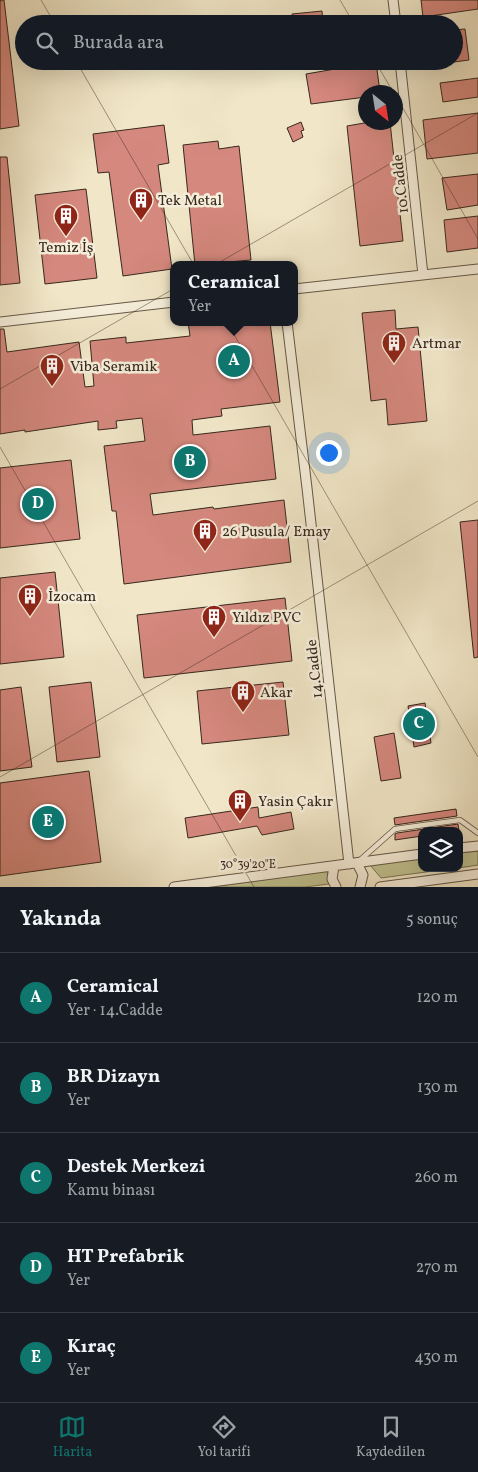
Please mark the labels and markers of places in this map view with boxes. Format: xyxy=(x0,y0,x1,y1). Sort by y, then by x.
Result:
building icon: Tek Metal xyxy=(128,187,154,221)
place label: Tek Metal xyxy=(158,191,222,212)
building icon: Temiz İş xyxy=(53,203,79,237)
place label: Temiz İş xyxy=(39,238,93,259)
building icon: Artmar xyxy=(381,330,407,364)
place label: Artmar xyxy=(412,334,461,355)
pin: A xyxy=(218,342,250,380)
building icon: Viba Seramik xyxy=(39,353,65,387)
place label: Viba Seramik xyxy=(70,357,158,378)
pin: B xyxy=(174,443,206,481)
pin: D xyxy=(22,485,54,523)
building icon: 26 Pusula/ Emay xyxy=(192,518,218,552)
place label: 26 Pusula/ Emay xyxy=(222,522,331,543)
building icon: İzocam xyxy=(17,583,43,617)
place label: İzocam xyxy=(48,587,96,608)
building icon: Yıldız PVC xyxy=(201,604,227,638)
place label: Yıldız PVC xyxy=(232,608,301,629)
building icon: Akar xyxy=(230,679,256,713)
place label: Akar xyxy=(260,683,293,704)
pin: C xyxy=(403,705,435,743)
building icon: Yasin Çakır xyxy=(227,788,253,822)
place label: Yasin Çakır xyxy=(258,792,333,813)
pin: E xyxy=(32,803,64,841)

